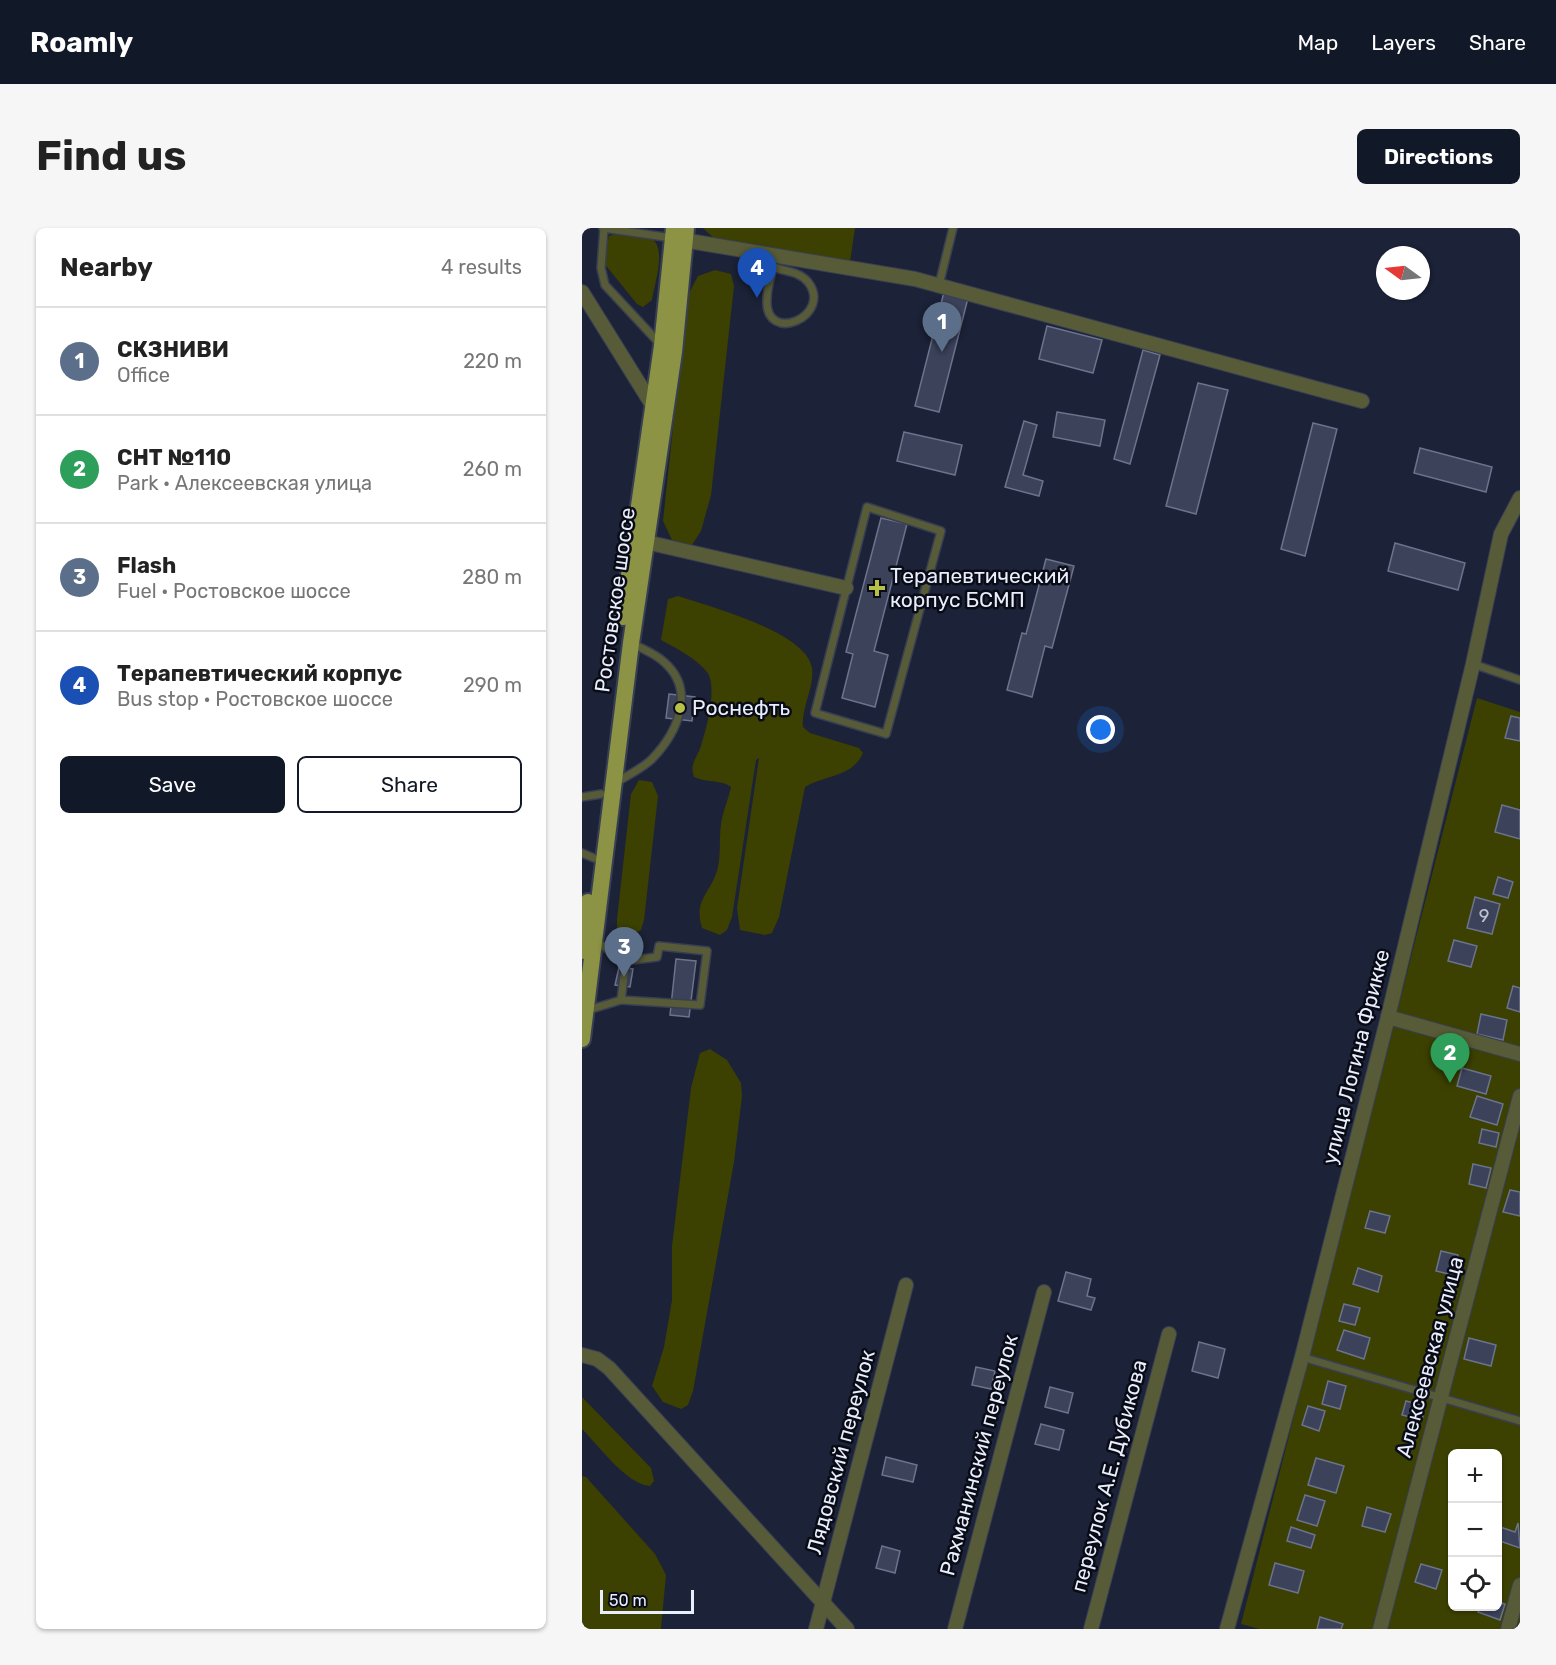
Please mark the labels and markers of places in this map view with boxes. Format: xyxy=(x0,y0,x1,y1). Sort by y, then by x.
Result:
pin: 4 xyxy=(738,248,777,298)
pin: 1 xyxy=(922,302,962,352)
place label: Терапевтический корпус БСМП xyxy=(890,563,1069,612)
marker: Терапевтический корпус БСМП xyxy=(868,579,886,597)
place label: Роснефть xyxy=(692,695,790,720)
marker: Роснефть xyxy=(673,701,687,715)
pin: 3 xyxy=(604,928,644,977)
pin: 2 xyxy=(1430,1034,1470,1083)

